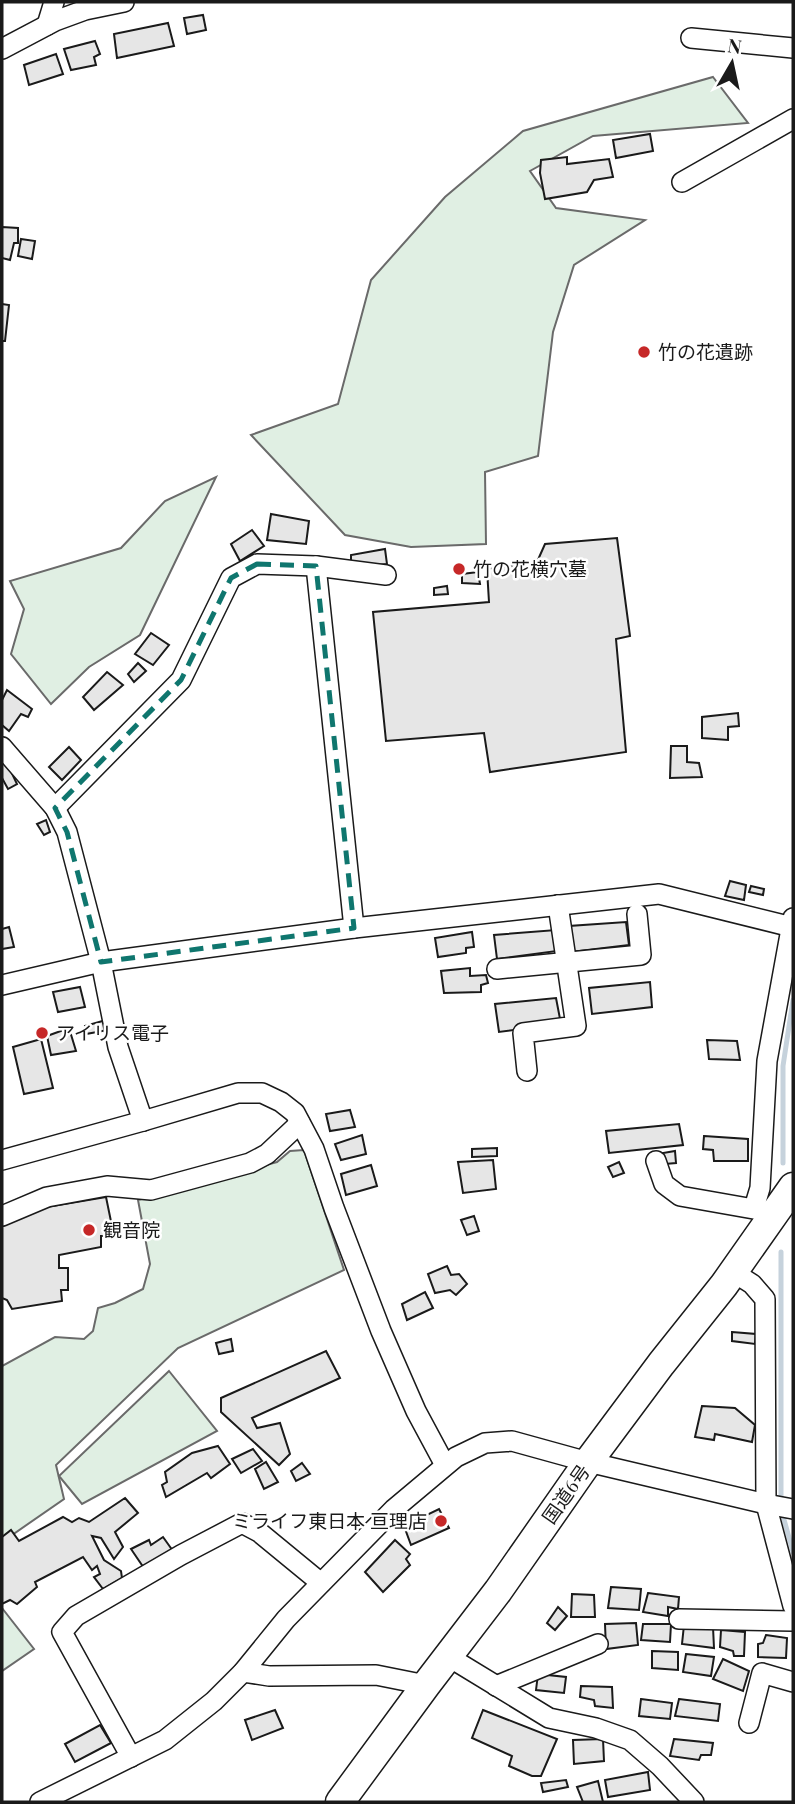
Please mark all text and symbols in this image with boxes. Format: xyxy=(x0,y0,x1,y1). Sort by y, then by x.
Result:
north arrow xyxy=(697,28,767,98)
text: N xyxy=(726,31,744,59)
place label: 竹の花遺跡 xyxy=(658,338,753,364)
marker: 竹の花遺跡 xyxy=(636,344,652,360)
place label: 竹の花横穴墓 xyxy=(473,555,587,581)
marker: 竹の花横穴墓 xyxy=(451,561,467,577)
place label: アイリス電子 xyxy=(56,1019,169,1045)
marker: アイリス電子 xyxy=(34,1025,50,1041)
place label: 観音院 xyxy=(103,1216,160,1242)
marker: 観音院 xyxy=(81,1222,97,1238)
street label: 国道6号 xyxy=(535,1459,595,1528)
place label: ミライフ東日本 亘理店 xyxy=(232,1507,427,1533)
marker: ミライフ東日本 亘理店 xyxy=(433,1513,449,1529)

